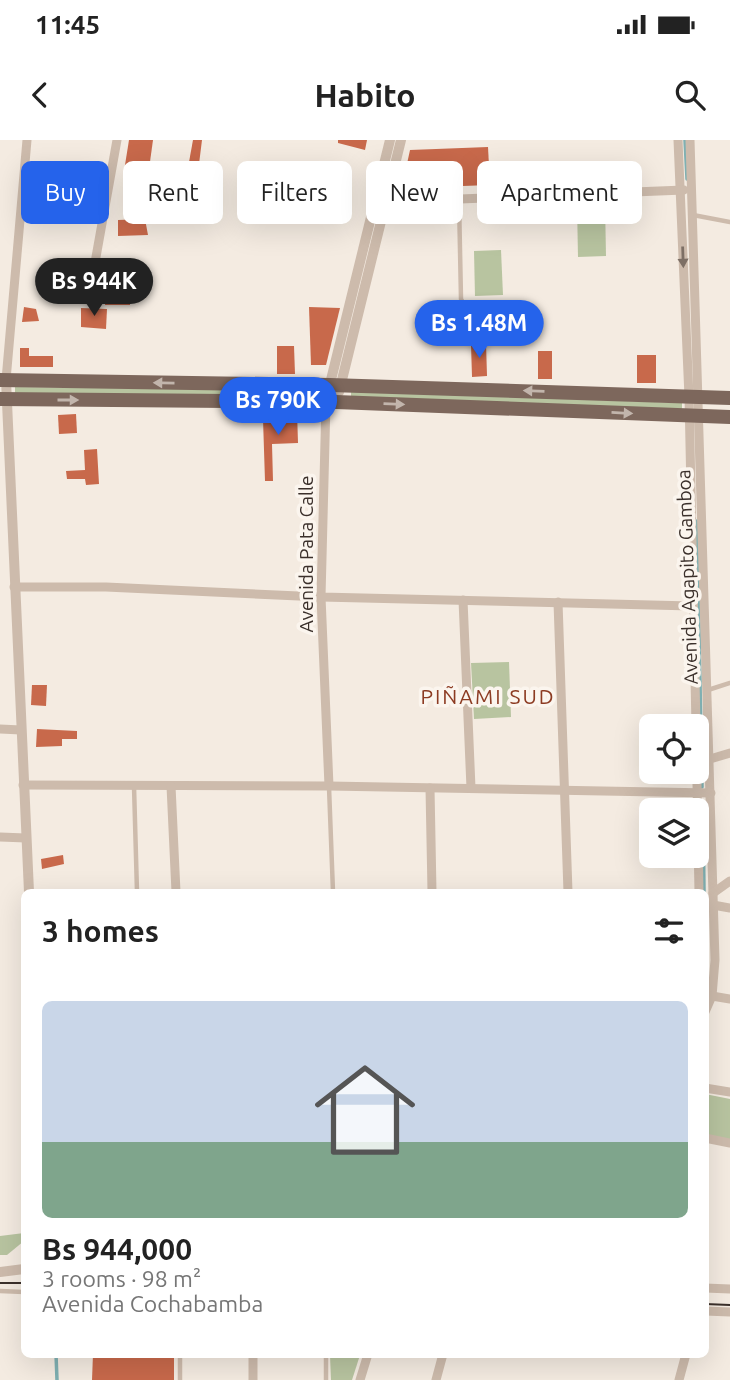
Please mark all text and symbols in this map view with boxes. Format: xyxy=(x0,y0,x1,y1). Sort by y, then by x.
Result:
text: 11:45 xyxy=(35,10,100,39)
icon: back xyxy=(21,76,59,114)
icon: search xyxy=(671,76,709,114)
text: Habito xyxy=(314,77,416,113)
chip: Buy xyxy=(21,161,109,224)
chip: Rent xyxy=(123,161,223,224)
chip: Filters xyxy=(237,161,352,224)
chip: New xyxy=(366,161,463,224)
chip: Apartment xyxy=(477,161,642,224)
one-way arrow xyxy=(678,246,689,268)
pin: Bs 944K xyxy=(29,258,159,318)
text: Bs 944K xyxy=(51,268,137,293)
pin: Bs 1.48M xyxy=(407,300,551,360)
text: Bs 1.48M xyxy=(431,310,527,335)
one-way arrow xyxy=(153,377,175,388)
pin: Bs 790K xyxy=(213,378,343,437)
one-way arrow xyxy=(523,385,545,396)
text: Bs 790K xyxy=(235,387,321,412)
one-way arrow xyxy=(57,394,79,406)
one-way arrow xyxy=(384,398,406,409)
one-way arrow xyxy=(611,408,633,419)
street label: Avenida Agapito Gamboa xyxy=(672,469,702,685)
street label: Avenida Pata Calle xyxy=(295,476,317,632)
district label: PIÑAMI SUD xyxy=(420,684,556,708)
map controls xyxy=(639,714,709,868)
button: locate xyxy=(639,714,709,784)
button: layers xyxy=(639,798,709,868)
icon: filters xyxy=(650,912,688,950)
text: 3 homes xyxy=(42,914,159,948)
icon: home xyxy=(302,1047,428,1173)
text: Bs 944,000 xyxy=(42,1232,192,1266)
text: 3 rooms · 98 m² xyxy=(42,1266,201,1291)
text: Avenida Cochabamba xyxy=(42,1291,263,1316)

